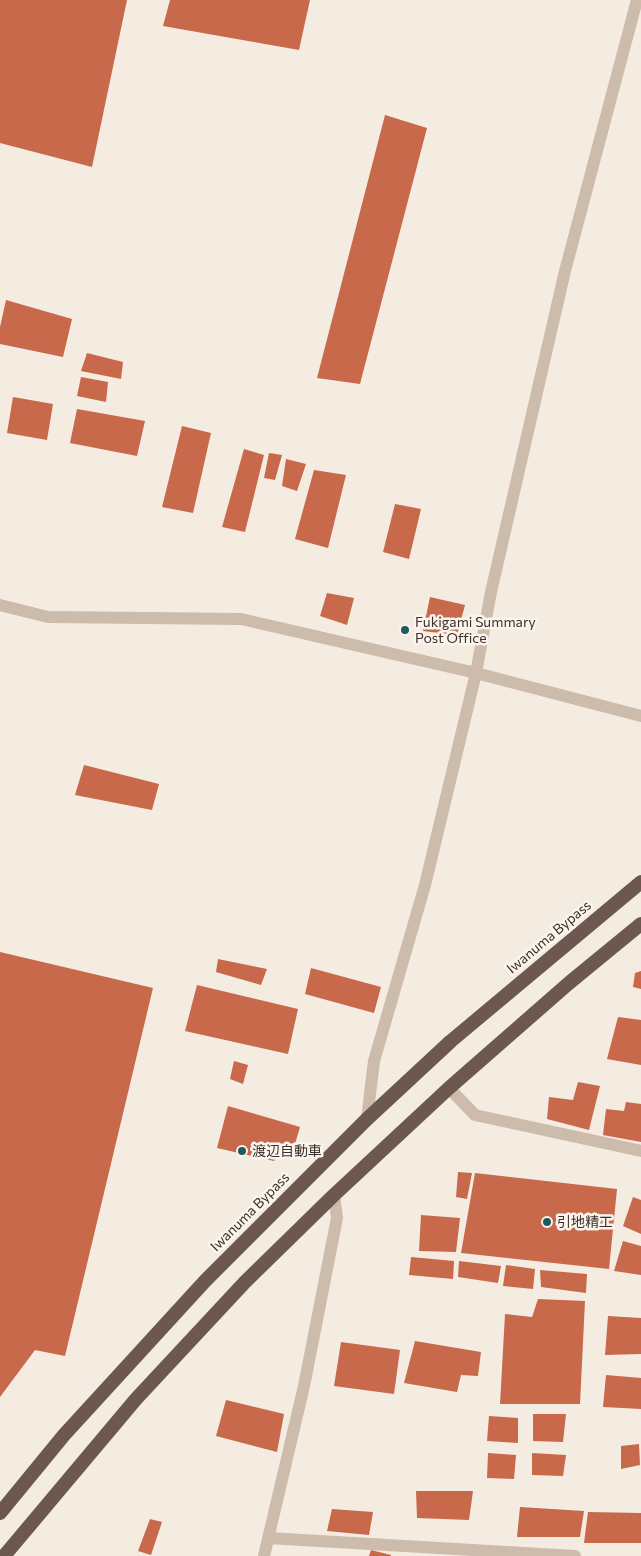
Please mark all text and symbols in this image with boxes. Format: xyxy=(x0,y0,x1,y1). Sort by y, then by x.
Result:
place label: Fukigami Summary Post Office xyxy=(415,614,536,646)
marker: Fukigami Summary Post Office xyxy=(399,624,411,636)
street label: Iwanuma Bypass xyxy=(503,897,595,977)
place label: 渡辺自動車 xyxy=(252,1143,322,1159)
marker: 渡辺自動車 xyxy=(236,1145,248,1157)
street label: Iwanuma Bypass xyxy=(207,1169,293,1255)
place label: 引地精工 xyxy=(557,1214,613,1230)
marker: 引地精工 xyxy=(541,1216,553,1228)

